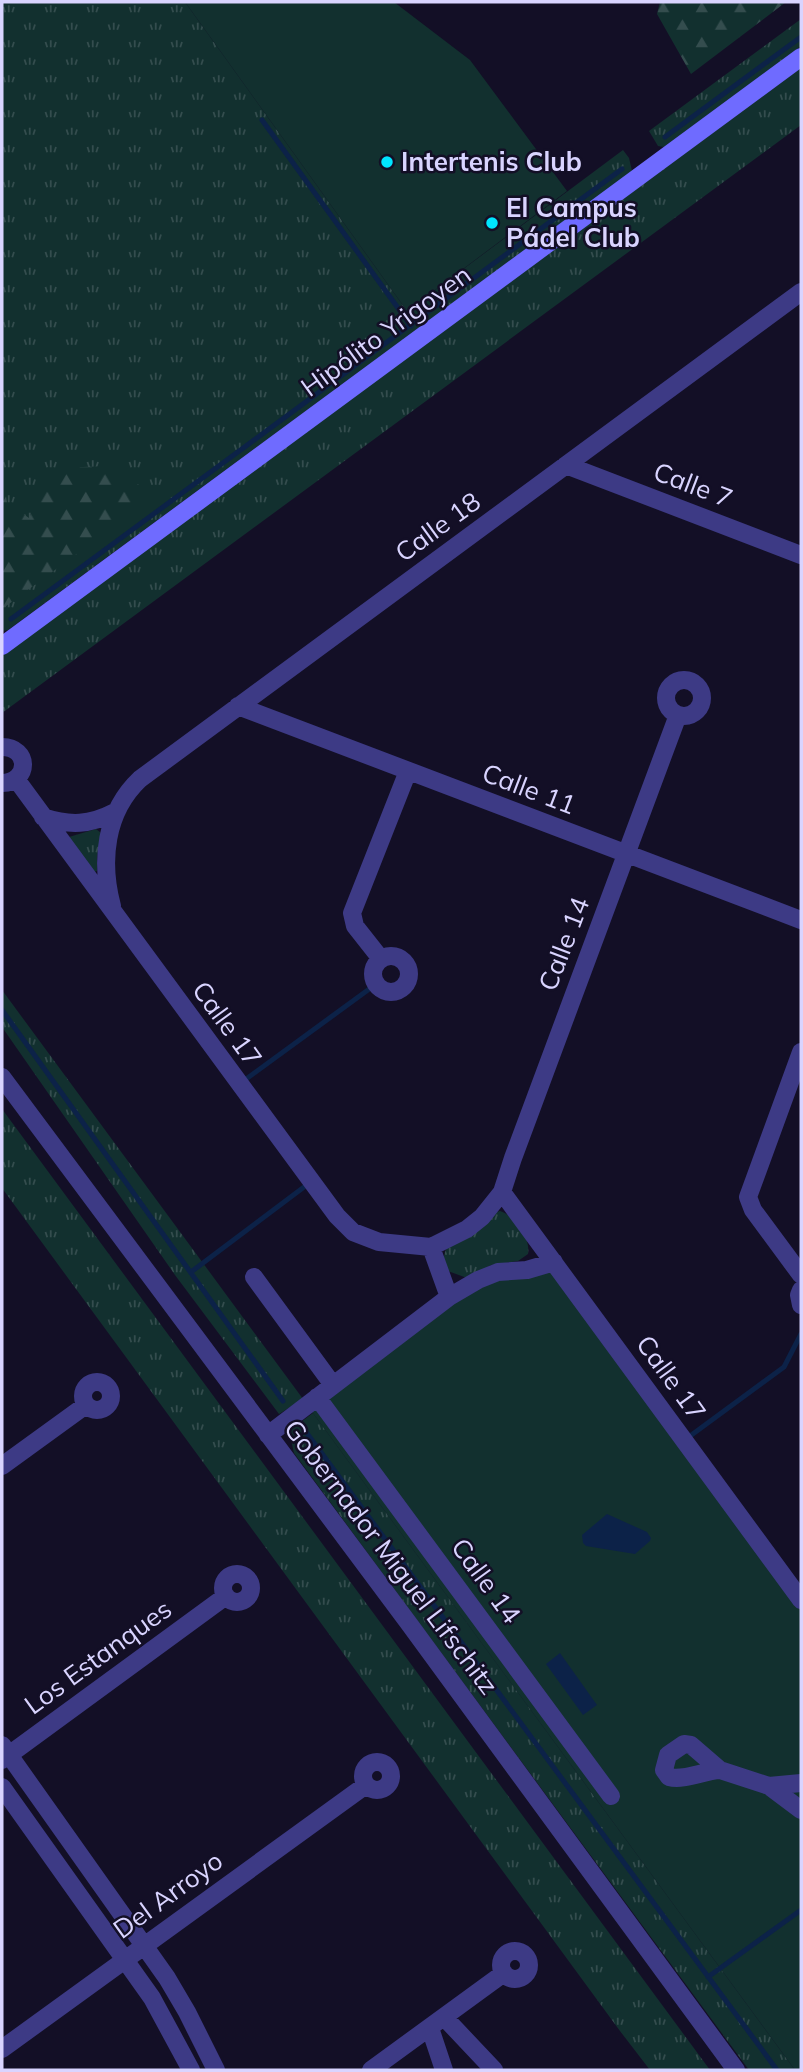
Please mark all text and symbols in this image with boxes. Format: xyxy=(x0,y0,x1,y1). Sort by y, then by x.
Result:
place label: Intertenis Club xyxy=(401,145,582,178)
marker: Intertenis Club xyxy=(379,154,395,170)
place label: El Campus Pádel Club xyxy=(506,191,640,254)
marker: El Campus Pádel Club xyxy=(484,215,500,231)
street label: Hipólito Yrigoyen xyxy=(294,258,477,403)
street label: Calle 7 xyxy=(649,454,737,515)
street label: Calle 18 xyxy=(389,485,487,569)
street label: Calle 11 xyxy=(478,756,581,821)
street label: Calle 14 xyxy=(531,892,596,995)
street label: Calle 17 xyxy=(185,975,269,1073)
street label: Calle 17 xyxy=(629,1329,713,1427)
street label: Gobernador Miguel Lifschitz xyxy=(277,1413,506,1701)
street label: Calle 14 xyxy=(444,1532,528,1630)
street label: Los Estanques xyxy=(18,1592,178,1721)
street label: Del Arroyo xyxy=(106,1844,229,1945)

